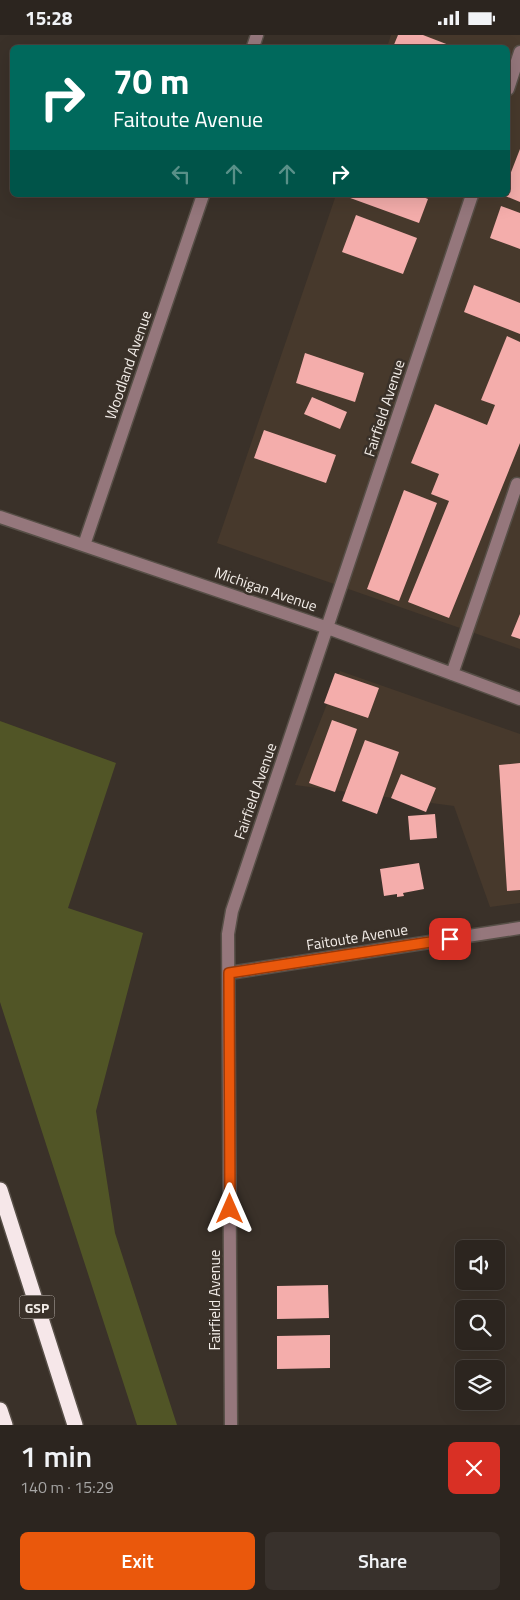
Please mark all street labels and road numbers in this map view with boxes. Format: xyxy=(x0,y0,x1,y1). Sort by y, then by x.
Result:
street label: Woodland Avenue xyxy=(99,307,157,423)
street label: Fairfield Avenue xyxy=(357,356,411,460)
street label: Michigan Avenue xyxy=(212,561,320,617)
street label: Fairfield Avenue xyxy=(228,740,282,842)
street label: Faitoute Avenue xyxy=(305,918,409,956)
street label: Fairfield Avenue xyxy=(203,1250,226,1350)
road number: GSP xyxy=(20,1295,54,1319)

